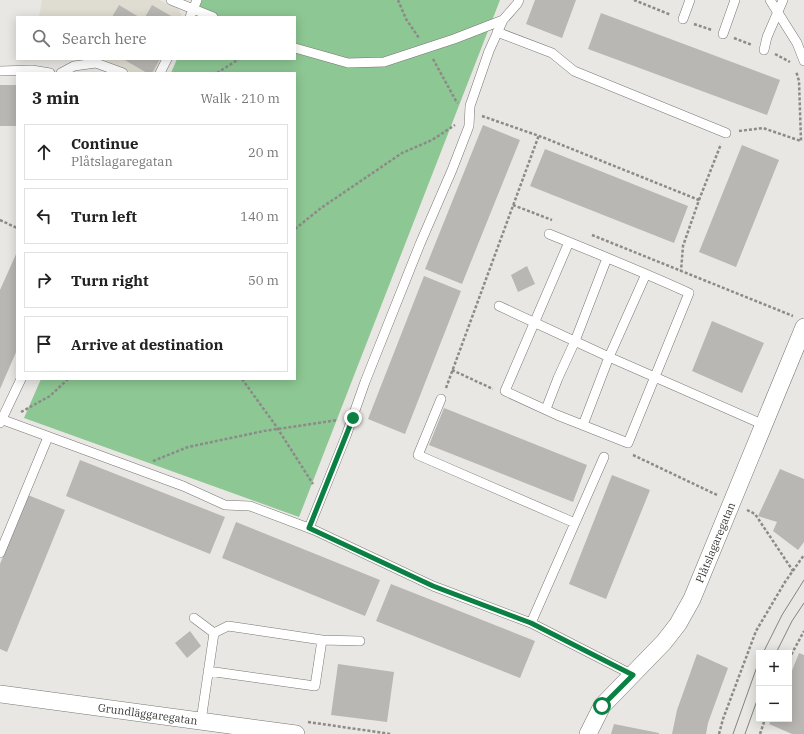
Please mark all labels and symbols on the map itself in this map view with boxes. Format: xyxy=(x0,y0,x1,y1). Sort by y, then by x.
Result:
route end xyxy=(344,409,362,427)
street label: Plåtslagaregatan xyxy=(692,500,738,585)
route start xyxy=(593,697,611,715)
street label: Grundläggaregatan xyxy=(97,700,198,728)

